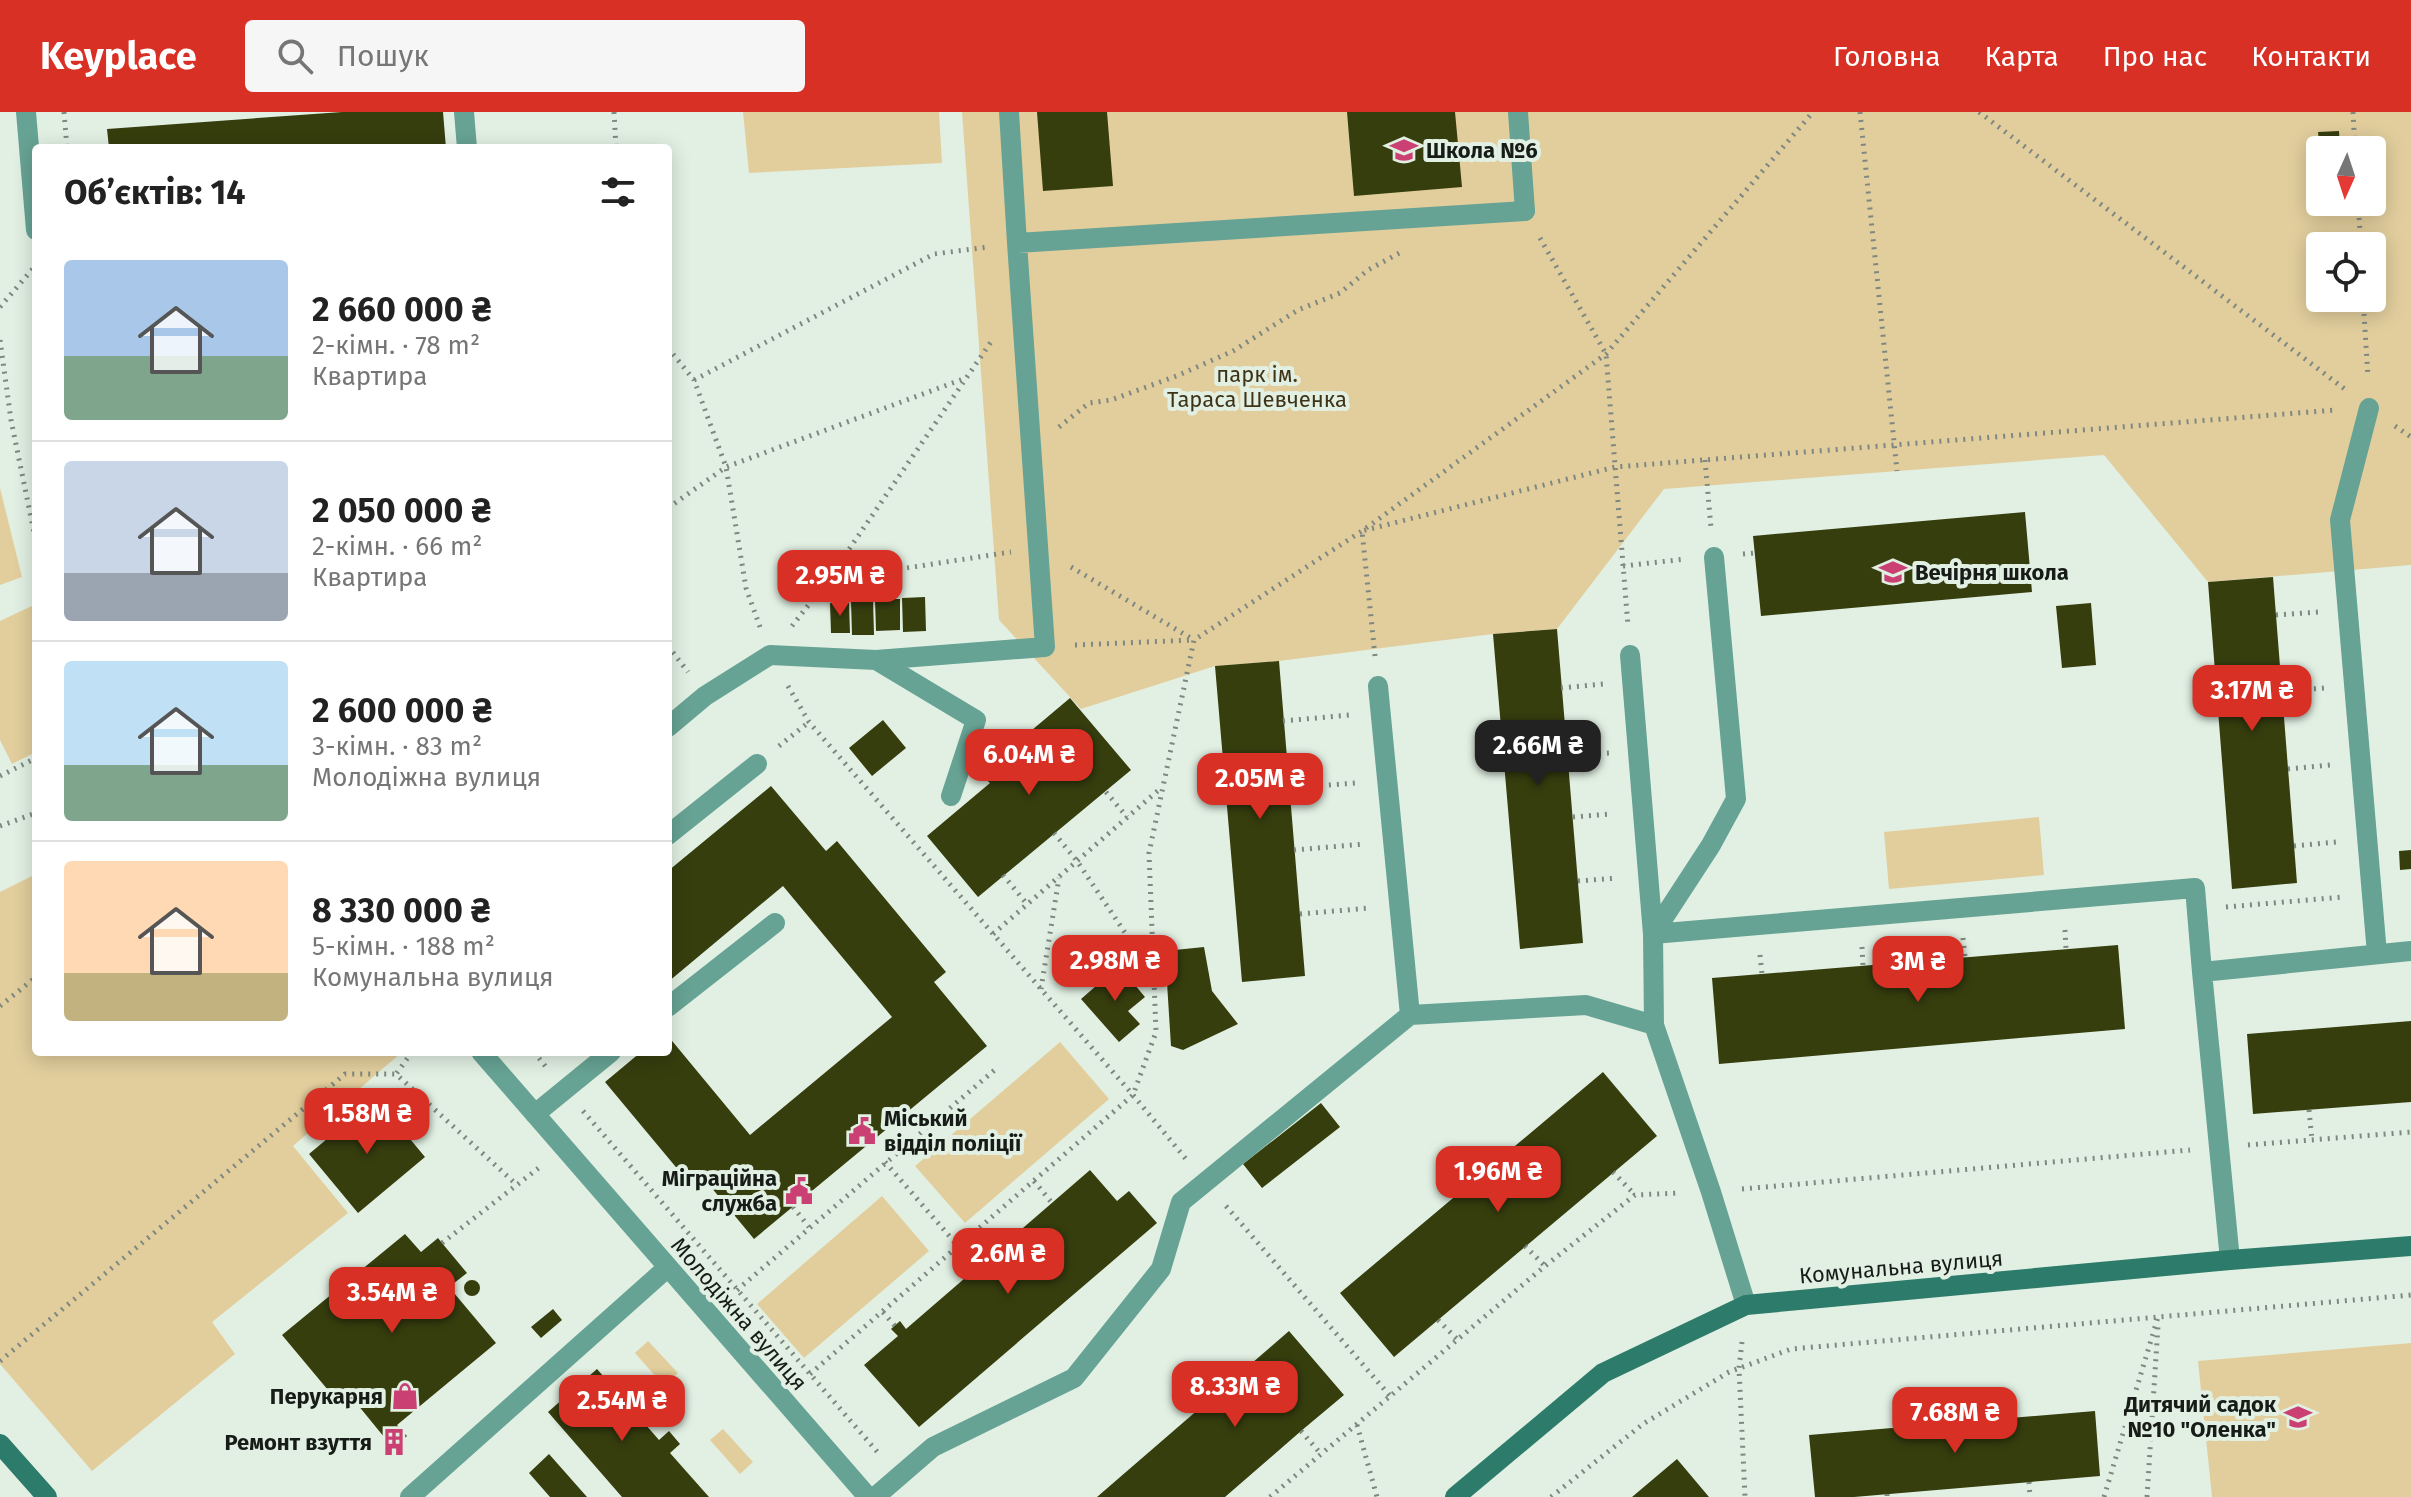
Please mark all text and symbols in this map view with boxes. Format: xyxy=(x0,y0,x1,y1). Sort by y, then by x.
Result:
search box xyxy=(245,20,805,92)
text: Keyplace xyxy=(40,33,197,79)
icon: search xyxy=(273,34,317,78)
text: Пошук xyxy=(337,38,429,74)
text: Головна xyxy=(1833,40,1941,73)
text: Карта xyxy=(1985,40,2059,73)
text: Про нас xyxy=(2103,40,2207,73)
text: Контакти xyxy=(2251,40,2371,73)
school or university icon: Школа №6 xyxy=(1389,135,1419,165)
north arrow xyxy=(2306,136,2386,216)
map controls xyxy=(2306,136,2386,312)
place label: Школа №6 xyxy=(1426,137,1538,164)
icon: filters xyxy=(596,170,640,214)
text: Об’єктів: 14 xyxy=(64,172,246,213)
button: locate xyxy=(2306,232,2386,312)
text: 2 660 000 ₴ xyxy=(312,289,491,330)
icon: home xyxy=(128,292,224,388)
text: 2-кімн. · 78 m² xyxy=(312,330,480,361)
text: Квартира xyxy=(312,361,427,392)
park label: парк ім. Тараса Шевченка xyxy=(1167,361,1347,413)
text: 2 050 000 ₴ xyxy=(312,490,491,531)
icon: home xyxy=(128,493,224,589)
text: 2-кімн. · 66 m² xyxy=(312,531,482,562)
pin: 2.95M ₴ xyxy=(766,550,914,618)
school or university icon: Вечірня школа xyxy=(1878,557,1908,587)
place label: Вечірня школа xyxy=(1915,559,2069,586)
text: 2.95M ₴ xyxy=(795,560,885,591)
text: Квартира xyxy=(312,562,427,593)
pin: 3.17M ₴ xyxy=(2178,665,2326,733)
text: 3.17M ₴ xyxy=(2211,675,2293,706)
text: 2 600 000 ₴ xyxy=(312,690,492,731)
icon: home xyxy=(128,693,224,789)
pin: 2.66M ₴ xyxy=(1464,720,1612,788)
pin: 6.04M ₴ xyxy=(955,729,1103,797)
text: 2.66M ₴ xyxy=(1493,730,1583,761)
text: 3-кімн. · 83 m² xyxy=(312,731,482,762)
text: 6.04M ₴ xyxy=(983,739,1075,770)
pin: 2.05M ₴ xyxy=(1186,753,1334,821)
text: Молодіжна вулиця xyxy=(312,762,541,793)
text: 2.05M ₴ xyxy=(1215,763,1305,794)
text: 8 330 000 ₴ xyxy=(312,890,490,931)
icon: home xyxy=(128,893,224,989)
text: 5-кімн. · 188 m² xyxy=(312,931,495,962)
pin: 2.98M ₴ xyxy=(1041,935,1189,1003)
pin: 3M ₴ xyxy=(1871,936,1965,1004)
text: 2.98M ₴ xyxy=(1070,945,1160,976)
text: 3M ₴ xyxy=(1890,946,1946,977)
text: Комунальна вулиця xyxy=(312,962,554,993)
pin: 1.58M ₴ xyxy=(293,1088,441,1156)
text: 1.58M ₴ xyxy=(322,1098,412,1129)
place label: Міський відділ поліції xyxy=(884,1105,1023,1157)
public building icon: Міський відділ поліції xyxy=(847,1116,877,1146)
pin: 1.96M ₴ xyxy=(1424,1146,1572,1214)
text: 1.96M ₴ xyxy=(1454,1156,1542,1187)
place label: Міграційна служба xyxy=(662,1165,777,1217)
public building icon: Міграційна служба xyxy=(784,1176,814,1206)
pin: 2.6M ₴ xyxy=(943,1228,1073,1296)
street label: Молодіжна вулиця xyxy=(665,1232,813,1396)
text: 2.6M ₴ xyxy=(970,1238,1046,1269)
street label: Комунальна вулиця xyxy=(1798,1245,2004,1289)
pin: 3.54M ₴ xyxy=(318,1267,466,1335)
text: 3.54M ₴ xyxy=(347,1277,437,1308)
pin: 8.33M ₴ xyxy=(1161,1361,1309,1429)
text: 8.33M ₴ xyxy=(1190,1371,1280,1402)
pin: 2.54M ₴ xyxy=(548,1375,696,1443)
shop icon: Перукарня xyxy=(390,1381,420,1411)
place label: Перукарня xyxy=(270,1383,383,1410)
text: 2.54M ₴ xyxy=(577,1385,667,1416)
pin: 7.68M ₴ xyxy=(1881,1387,2029,1455)
place label: Дитячий садок №10 "Оленка" xyxy=(2123,1391,2277,1443)
text: 7.68M ₴ xyxy=(1910,1397,2000,1428)
school or university icon: Дитячий садок №10 "Оленка" xyxy=(2283,1402,2313,1432)
building icon: Ремонт взуття xyxy=(379,1427,409,1457)
place label: Ремонт взуття xyxy=(225,1429,372,1456)

